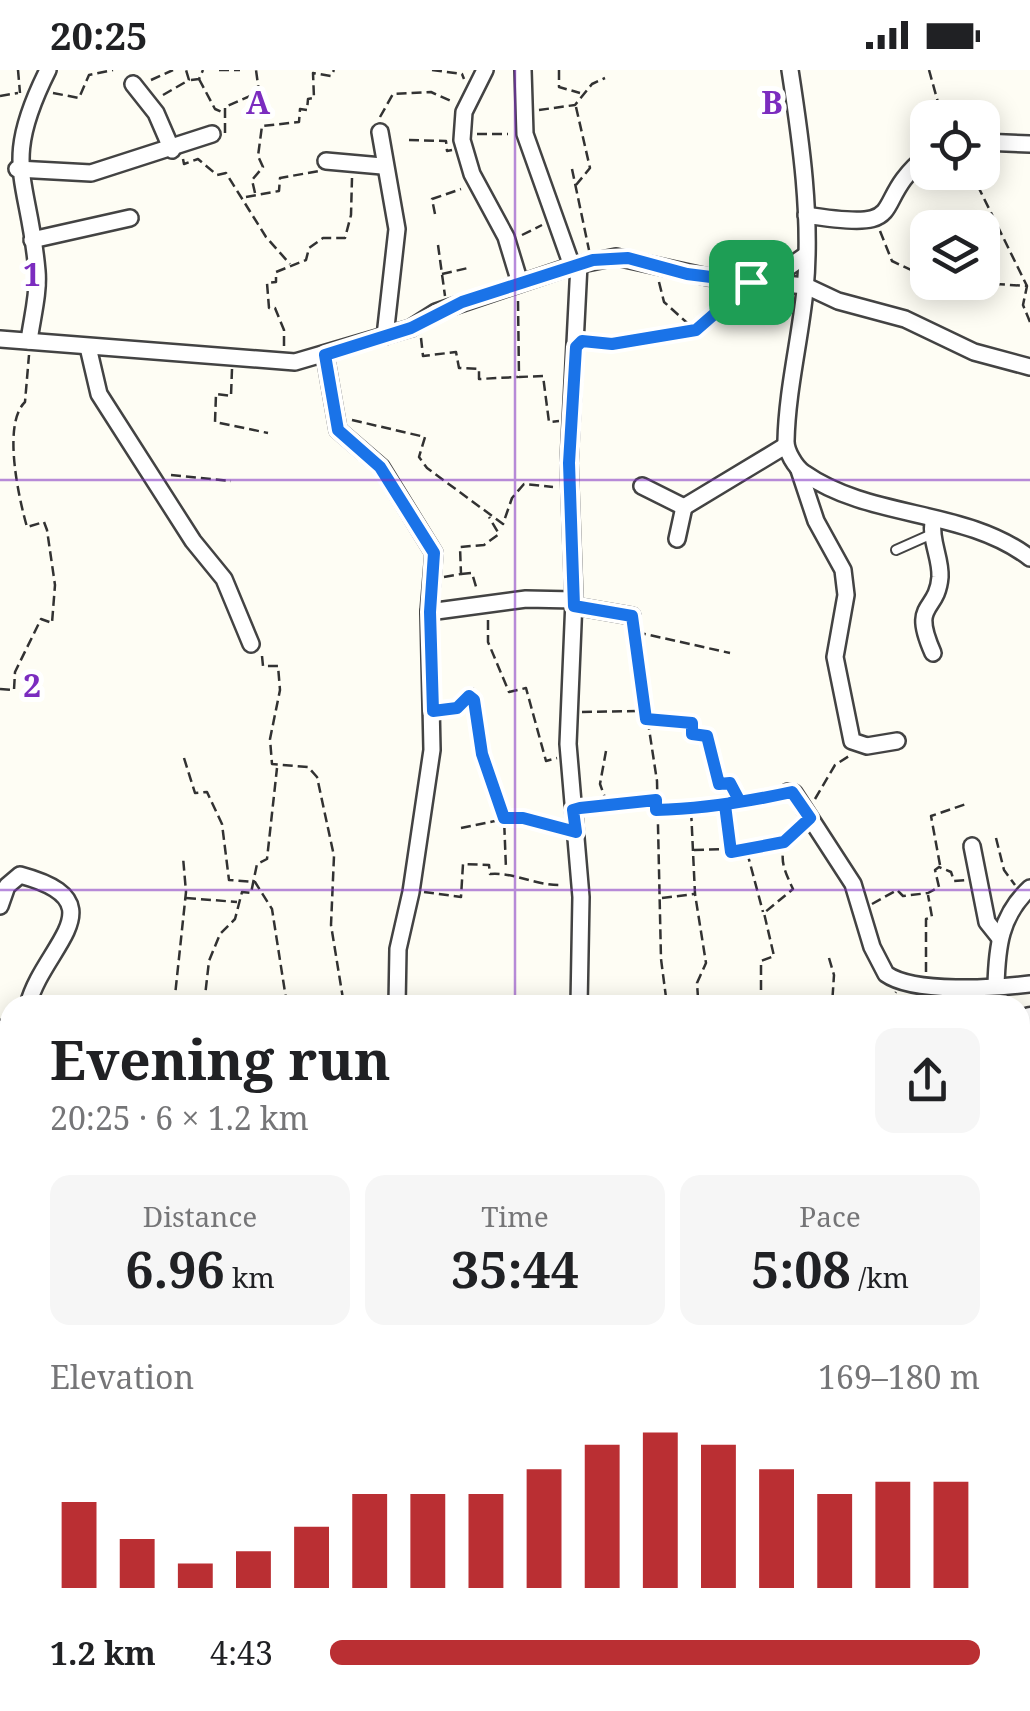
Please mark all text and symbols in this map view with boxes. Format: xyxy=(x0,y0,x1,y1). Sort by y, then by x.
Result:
text: 20:25 xyxy=(50,9,147,61)
text: A xyxy=(246,80,271,123)
text: B xyxy=(761,80,783,123)
map controls xyxy=(910,100,1000,300)
button: locate xyxy=(910,100,1000,190)
button: layers xyxy=(910,210,1000,300)
pin xyxy=(709,240,794,325)
text: 1 xyxy=(23,252,41,295)
icon: arrive xyxy=(724,255,779,310)
text: 2 xyxy=(23,663,41,706)
text: Evening run xyxy=(50,1021,391,1096)
button: share xyxy=(875,1028,980,1133)
text: 20:25 · 6 × 1.2 km xyxy=(50,1096,309,1139)
text: Distance xyxy=(143,1197,257,1235)
text: Time xyxy=(481,1197,549,1235)
text: Pace xyxy=(799,1197,861,1235)
text: 6.96 xyxy=(125,1235,225,1303)
text: 35:44 xyxy=(451,1235,579,1303)
text: 5:08 xyxy=(751,1235,851,1303)
text: km xyxy=(225,1258,275,1296)
text: /km xyxy=(851,1258,909,1296)
text: Elevation xyxy=(50,1355,194,1398)
text: 169–180 m xyxy=(818,1355,980,1398)
text: 1.2 km xyxy=(50,1631,156,1674)
text: 4:43 xyxy=(210,1631,273,1674)

